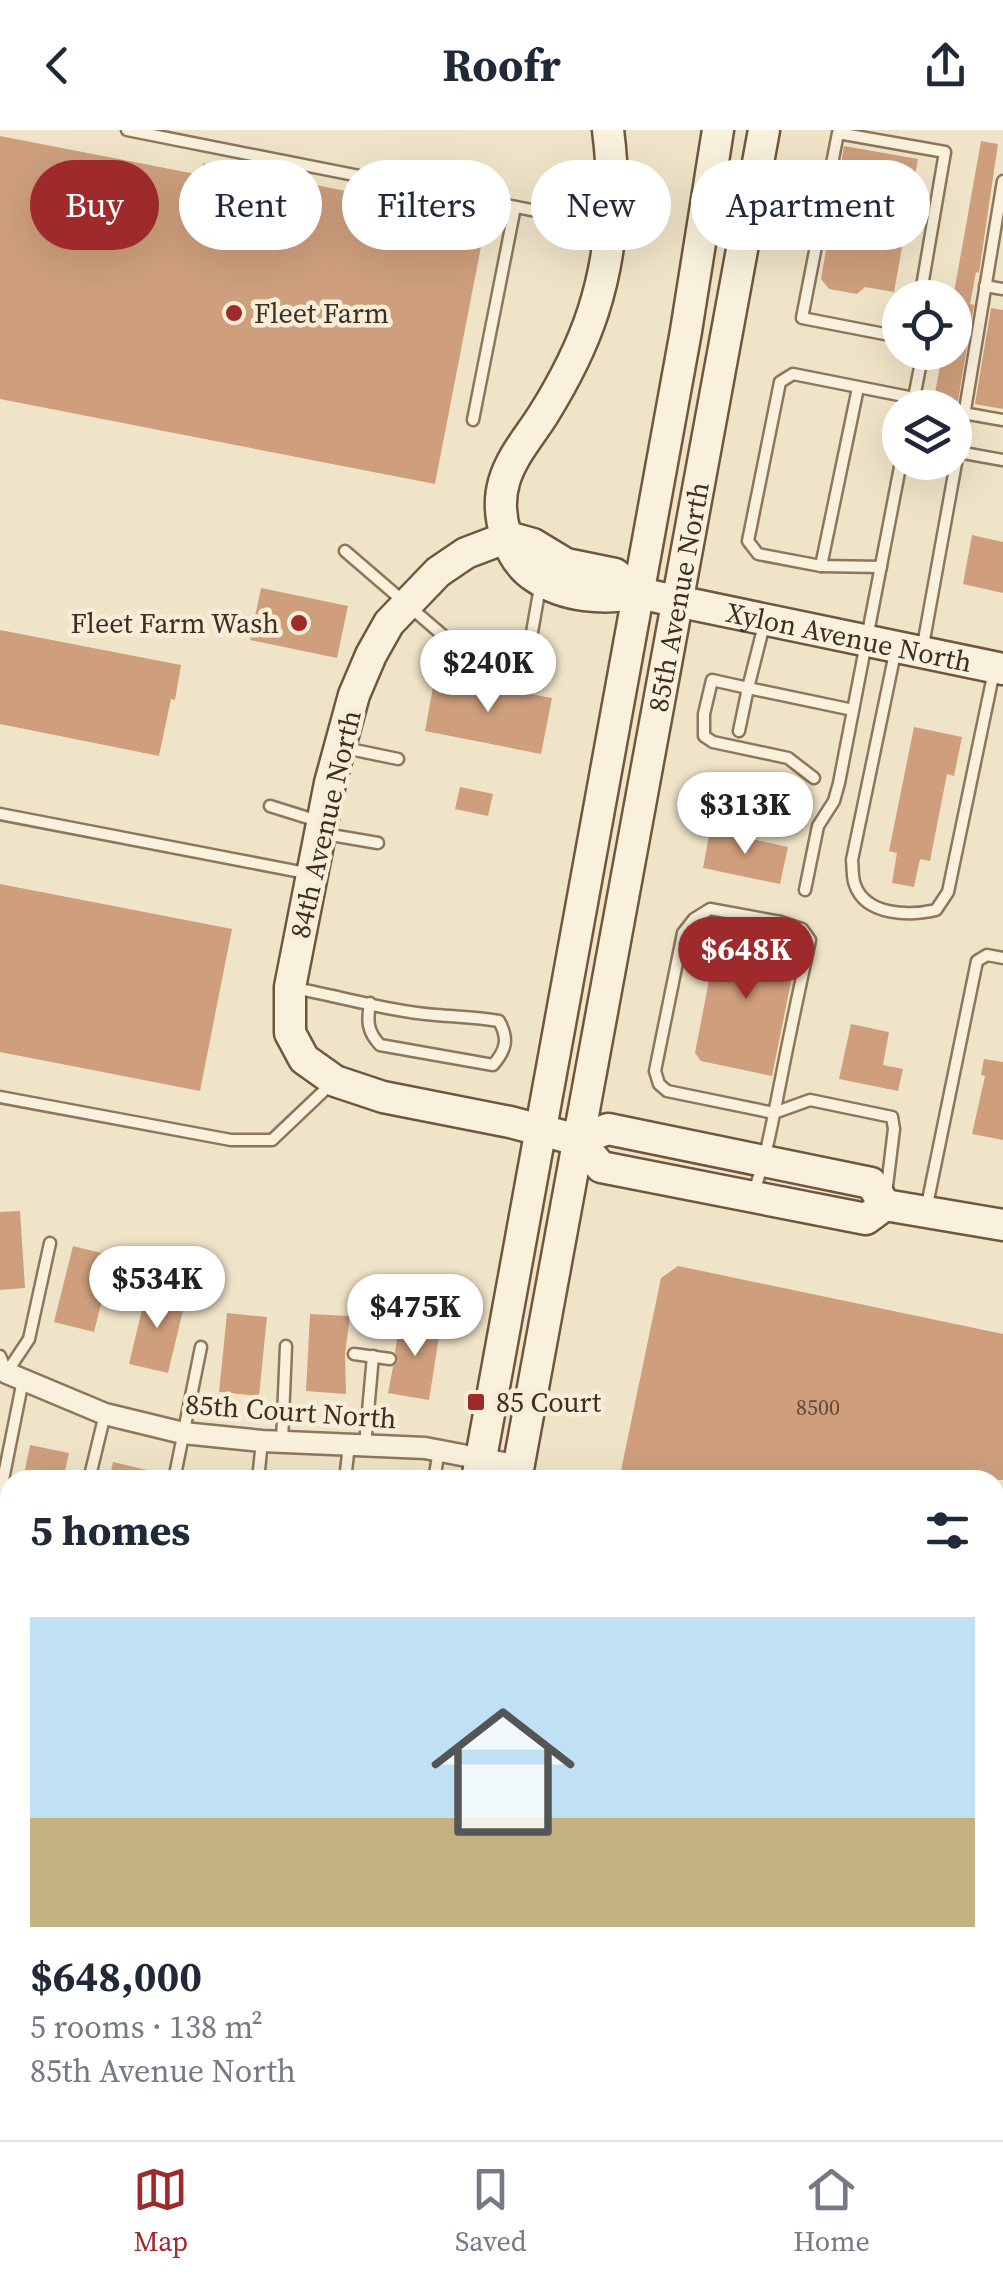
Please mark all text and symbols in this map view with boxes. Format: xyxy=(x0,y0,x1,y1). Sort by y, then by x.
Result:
text: Roofr xyxy=(442,34,561,96)
icon: back xyxy=(30,38,85,93)
icon: share xyxy=(918,38,973,93)
chip: Buy xyxy=(30,160,159,250)
chip: Rent xyxy=(179,160,322,250)
chip: Filters xyxy=(342,160,511,250)
chip: New xyxy=(531,160,671,250)
chip: Apartment xyxy=(691,160,930,250)
map controls xyxy=(882,280,972,480)
button: locate xyxy=(882,280,972,370)
place label: Fleet Farm xyxy=(254,294,389,332)
marker: Fleet Farm xyxy=(223,302,245,324)
button: layers xyxy=(882,390,972,480)
street label: 85th Avenue North xyxy=(639,479,718,715)
street label: Xylon Avenue North xyxy=(723,593,975,681)
place label: Fleet Farm Wash xyxy=(70,604,279,642)
marker: Fleet Farm Wash xyxy=(288,612,310,634)
pin: $240K xyxy=(418,630,558,715)
text: $240K xyxy=(442,640,534,684)
street label: 84th Avenue North xyxy=(280,706,370,942)
pin: $313K xyxy=(675,772,815,857)
text: $313K xyxy=(699,782,791,826)
pin: $648K xyxy=(676,917,816,1002)
text: $648K xyxy=(700,927,792,971)
pin: $534K xyxy=(87,1246,227,1331)
text: $534K xyxy=(111,1256,203,1300)
pin: $475K xyxy=(345,1274,485,1359)
text: $475K xyxy=(369,1284,461,1328)
place label: 85 Court xyxy=(496,1383,602,1421)
street label: 85th Court North xyxy=(184,1385,398,1437)
marker: 85 Court xyxy=(465,1391,487,1413)
house number: 8500 xyxy=(796,1392,840,1422)
text: 5 homes xyxy=(30,1501,190,1559)
icon: filters xyxy=(920,1503,975,1558)
icon: home xyxy=(413,1682,593,1862)
text: $648,000 xyxy=(30,1947,202,2005)
text: 5 rooms · 138 m² xyxy=(30,2005,263,2049)
text: 85th Avenue North xyxy=(30,2049,296,2093)
tab: Map xyxy=(133,2162,188,2260)
tab: Saved xyxy=(455,2162,527,2260)
tab: Home xyxy=(793,2162,870,2260)

